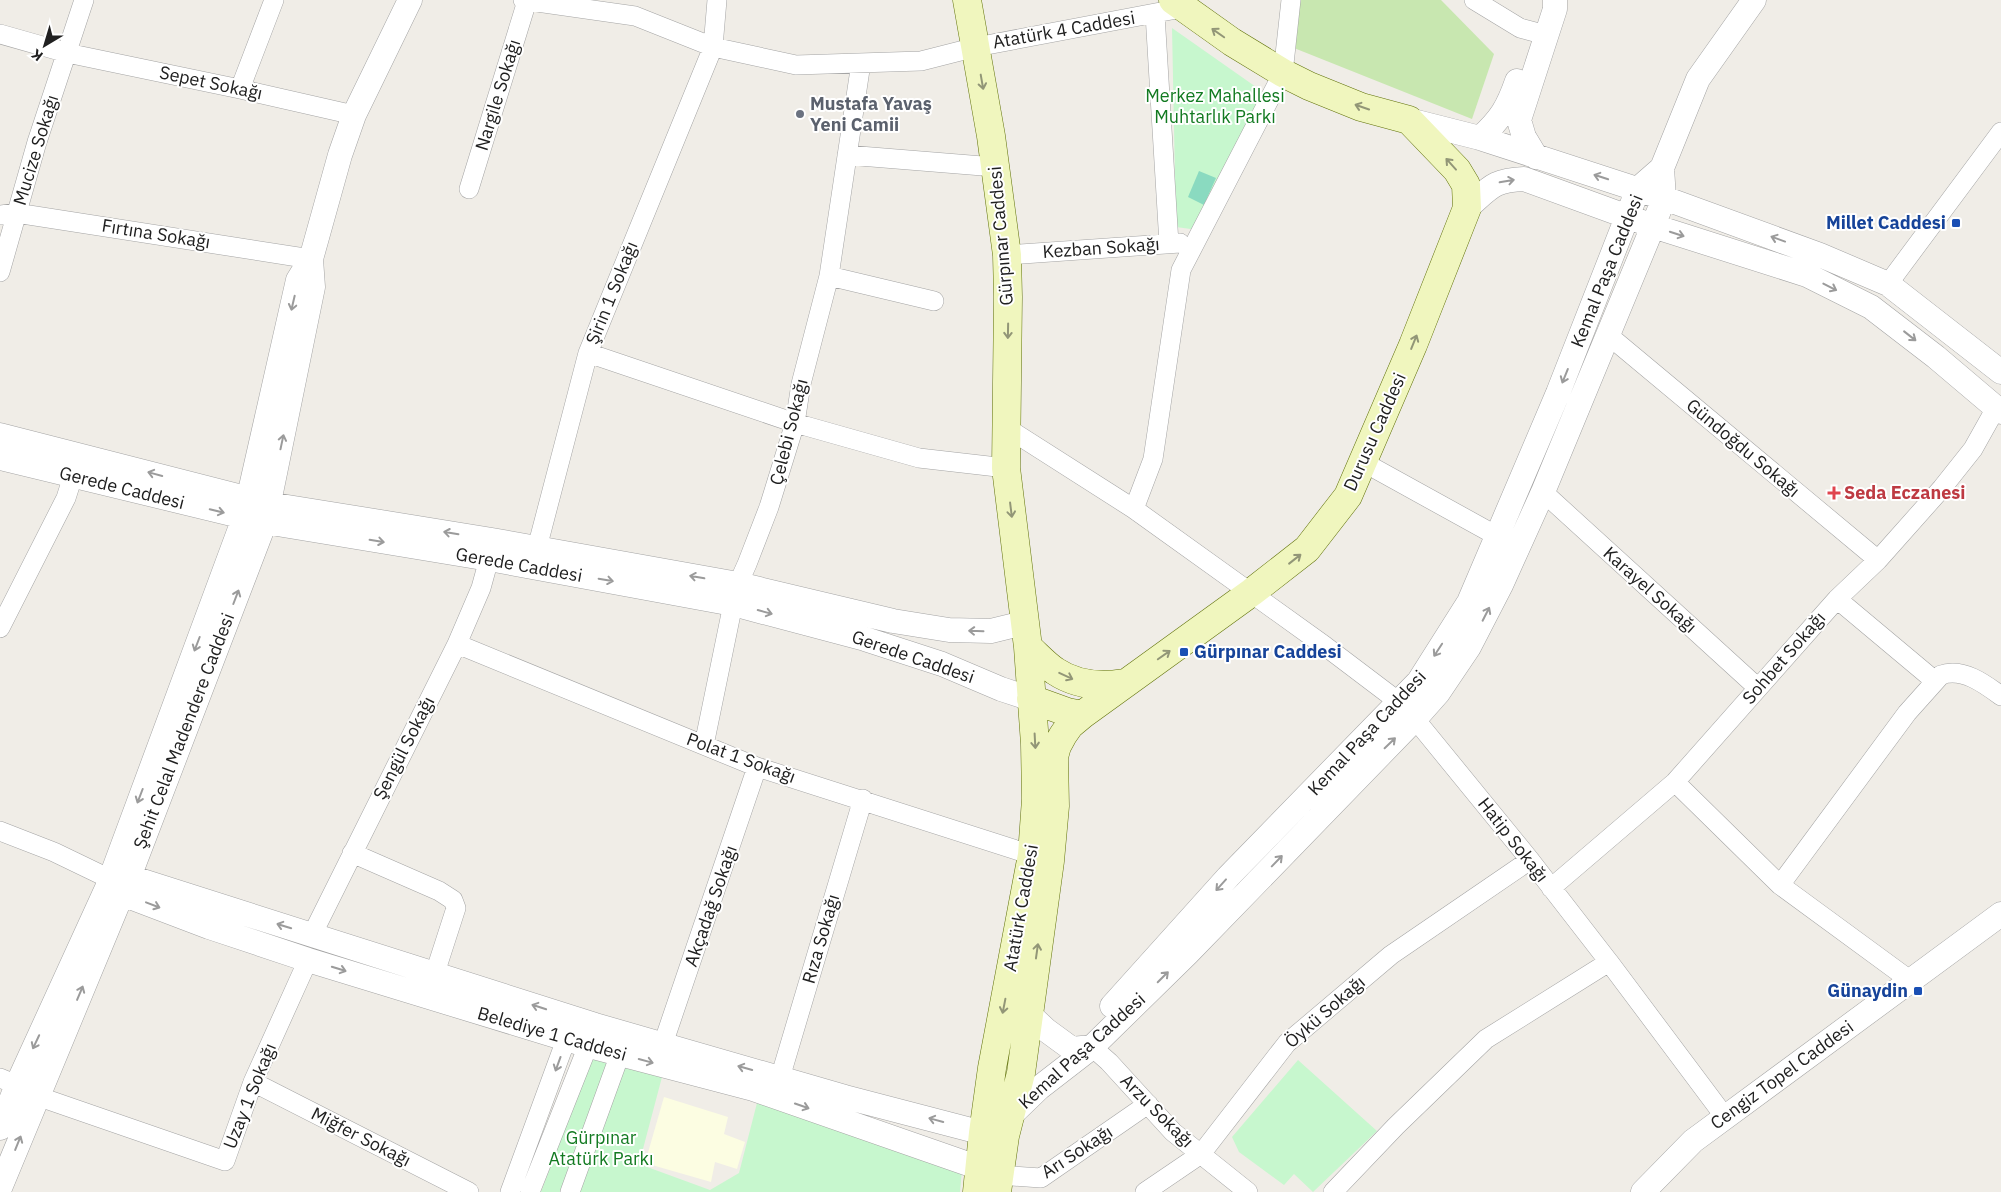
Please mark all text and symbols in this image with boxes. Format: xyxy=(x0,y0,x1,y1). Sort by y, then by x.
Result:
street label: Atatürk 4 Caddesi xyxy=(991,6,1137,53)
north arrow xyxy=(20,20,70,70)
one-way arrow xyxy=(1211,28,1225,38)
street label: Nargile Sokağı xyxy=(470,36,525,153)
text: K xyxy=(27,45,46,65)
street label: Sepet Sokağı xyxy=(157,60,265,105)
one-way arrow xyxy=(978,74,988,90)
park label: Merkez Mahallesi Muhtarlık Parkı xyxy=(1145,84,1285,128)
street label: Mucize Sokağı xyxy=(8,92,63,208)
place label: Mustafa Yavaş Yeni Camii xyxy=(810,92,932,136)
one-way arrow xyxy=(1354,101,1370,111)
marker: Mustafa Yavaş Yeni Camii xyxy=(794,108,806,120)
one-way arrow xyxy=(1446,157,1457,170)
street label: Gürpınar Caddesi xyxy=(983,165,1018,307)
one-way arrow xyxy=(1593,172,1609,182)
one-way arrow xyxy=(1498,176,1514,186)
street label: Kemal Paşa Caddesi xyxy=(1565,191,1648,351)
place label: Millet Caddesi xyxy=(1826,211,1946,234)
street label: Fırtına Sokağı xyxy=(100,214,212,253)
marker: Millet Caddesi xyxy=(1950,217,1962,229)
one-way arrow xyxy=(1669,230,1684,239)
street label: Kezban Sokağı xyxy=(1042,232,1160,263)
one-way arrow xyxy=(1771,234,1786,243)
street label: Şirin 1 Sokağı xyxy=(580,238,643,348)
one-way arrow xyxy=(1823,282,1838,292)
one-way arrow xyxy=(288,294,297,310)
one-way arrow xyxy=(1003,322,1013,338)
one-way arrow xyxy=(1903,331,1916,342)
one-way arrow xyxy=(1410,335,1419,350)
one-way arrow xyxy=(1560,368,1569,383)
street label: Durusu Caddesi xyxy=(1338,369,1411,495)
street label: Çelebi Sokağı xyxy=(764,376,813,487)
street label: Gündoğdu Sokağı xyxy=(1682,393,1805,502)
one-way arrow xyxy=(278,434,287,450)
street label: Gerede Caddesi xyxy=(57,461,187,514)
one-way arrow xyxy=(147,469,163,479)
place label: Seda Eczanesi xyxy=(1844,481,1965,504)
marker: Seda Eczanesi xyxy=(1828,487,1840,499)
one-way arrow xyxy=(1006,502,1016,518)
one-way arrow xyxy=(209,507,225,516)
one-way arrow xyxy=(443,527,459,537)
one-way arrow xyxy=(369,536,385,546)
street label: Karayel Sokağı xyxy=(1599,541,1702,638)
street label: Gerede Caddesi xyxy=(454,542,584,587)
one-way arrow xyxy=(1288,553,1301,564)
one-way arrow xyxy=(689,571,705,581)
one-way arrow xyxy=(598,575,614,585)
one-way arrow xyxy=(232,590,241,605)
one-way arrow xyxy=(1482,607,1491,622)
street label: Sohbet Sokağı xyxy=(1737,607,1830,709)
one-way arrow xyxy=(757,608,773,618)
street label: Şehit Celal Madendere Caddesi xyxy=(128,610,239,852)
street label: Gerede Caddesi xyxy=(849,625,978,688)
one-way arrow xyxy=(969,626,985,635)
one-way arrow xyxy=(192,636,201,651)
place label: Gürpınar Caddesi xyxy=(1194,640,1342,663)
one-way arrow xyxy=(1433,643,1443,657)
marker: Gürpınar Caddesi xyxy=(1178,646,1190,658)
one-way arrow xyxy=(1157,650,1171,660)
street label: Kemal Paşa Caddesi xyxy=(1303,665,1431,800)
one-way arrow xyxy=(1058,672,1073,682)
street label: Şengül Sokağı xyxy=(368,692,439,803)
street label: Polat 1 Sokağı xyxy=(684,727,799,788)
one-way arrow xyxy=(1030,733,1039,749)
one-way arrow xyxy=(1384,737,1396,749)
one-way arrow xyxy=(135,788,144,803)
street label: Hatip Sokağı xyxy=(1473,793,1554,887)
street label: Akçadağ Sokağı xyxy=(679,842,742,970)
street label: Atatürk Caddesi xyxy=(998,842,1043,973)
one-way arrow xyxy=(1271,854,1283,867)
one-way arrow xyxy=(1216,878,1227,891)
street label: Rıza Sokağı xyxy=(797,892,844,986)
one-way arrow xyxy=(144,901,160,910)
one-way arrow xyxy=(277,920,293,930)
one-way arrow xyxy=(1032,943,1042,959)
one-way arrow xyxy=(331,965,347,975)
street label: Öykü Sokağı xyxy=(1280,970,1370,1053)
one-way arrow xyxy=(1157,971,1169,983)
place label: Günaydin xyxy=(1827,979,1908,1002)
marker: Günaydin xyxy=(1912,985,1924,997)
one-way arrow xyxy=(76,986,86,1001)
street label: Kemal Paşa Caddesi xyxy=(1013,988,1150,1114)
one-way arrow xyxy=(999,997,1009,1013)
street label: Belediye 1 Caddesi xyxy=(475,1001,629,1066)
one-way arrow xyxy=(532,1001,548,1011)
street label: Cengiz Topel Caddesi xyxy=(1706,1015,1858,1134)
one-way arrow xyxy=(31,1034,41,1049)
street label: Uzay 1 Sokağı xyxy=(218,1040,281,1152)
one-way arrow xyxy=(553,1056,562,1071)
one-way arrow xyxy=(637,1057,653,1066)
one-way arrow xyxy=(738,1063,754,1072)
street label: Arzu Sokağı xyxy=(1116,1069,1199,1152)
street label: Miğfer Sokağı xyxy=(308,1102,415,1171)
one-way arrow xyxy=(794,1102,809,1111)
one-way arrow xyxy=(928,1115,944,1124)
street label: Arı Sokağı xyxy=(1037,1120,1117,1183)
park label: Gürpınar Atatürk Parkı xyxy=(548,1126,654,1170)
one-way arrow xyxy=(14,1136,23,1151)

